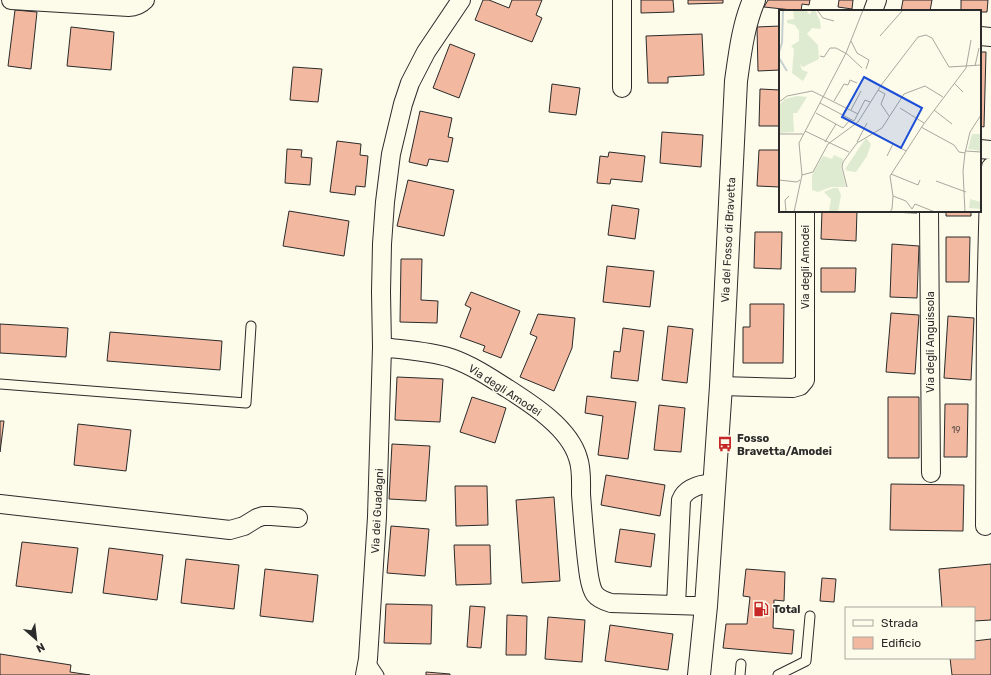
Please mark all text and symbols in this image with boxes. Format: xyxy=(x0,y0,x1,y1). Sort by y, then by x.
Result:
inset map xyxy=(779,10,981,212)
street label: Via del Fosso di Bravetta xyxy=(719,177,738,303)
street label: Via degli Amodei xyxy=(799,225,812,309)
street label: Via degli Anguissola xyxy=(924,291,937,393)
street label: Via degli Amodei xyxy=(466,362,544,419)
house number: 19 xyxy=(951,425,961,435)
place label: Fosso Bravetta/Amodei xyxy=(737,432,832,458)
bus stop icon: Fosso Bravetta/Amodei xyxy=(716,435,734,453)
street label: Via dei Guadagni xyxy=(369,468,386,554)
fuel station icon: Total xyxy=(752,600,770,618)
place label: Total xyxy=(773,603,800,616)
legend xyxy=(845,607,975,659)
text: Strada xyxy=(881,616,918,630)
north arrow xyxy=(16,619,56,659)
text: Edificio xyxy=(881,636,921,650)
text: N xyxy=(34,640,47,655)

